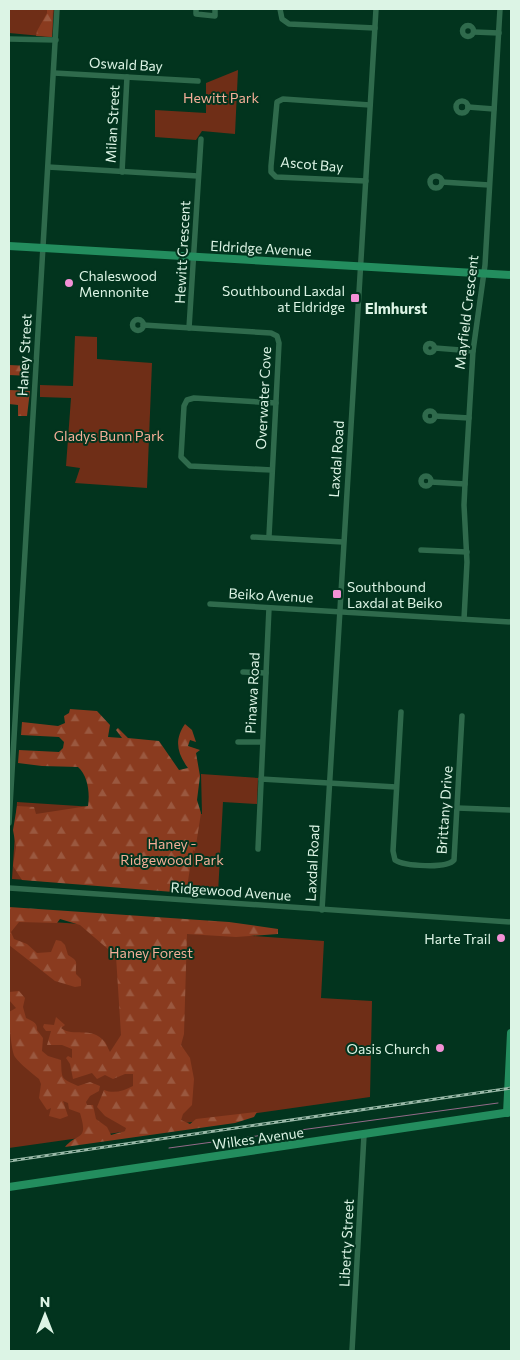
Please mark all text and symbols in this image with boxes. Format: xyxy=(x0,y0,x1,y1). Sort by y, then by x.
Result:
street label: Oswald Bay xyxy=(89,54,163,74)
street label: Milan Street xyxy=(101,84,123,163)
park label: Hewitt Park xyxy=(183,89,259,106)
street label: Ascot Bay xyxy=(280,153,344,175)
street label: Hewitt Crescent xyxy=(171,200,193,304)
street label: Eldridge Avenue xyxy=(210,237,312,259)
street label: Mayfield Crescent xyxy=(451,254,481,370)
place label: Chaleswood Mennonite xyxy=(79,267,157,300)
marker: Chaleswood Mennonite xyxy=(63,277,75,289)
place label: Southbound Laxdal at Eldridge xyxy=(222,282,345,315)
marker: Southbound Laxdal at Eldridge xyxy=(349,292,361,304)
district label: Elmhurst xyxy=(365,299,427,317)
street label: Haney Street xyxy=(13,313,35,397)
street label: Overwater Cove xyxy=(252,346,274,450)
street label: Laxdal Road xyxy=(325,420,347,498)
park label: Gladys Bunn Park xyxy=(54,427,165,444)
place label: Southbound Laxdal at Beiko xyxy=(347,578,443,611)
street label: Beiko Avenue xyxy=(228,584,314,606)
marker: Southbound Laxdal at Beiko xyxy=(331,588,343,600)
street label: Pinawa Road xyxy=(241,652,263,734)
street label: Brittany Drive xyxy=(432,765,456,855)
street label: Laxdal Road xyxy=(302,824,322,902)
park label: Haney - Ridgewood Park xyxy=(120,835,224,868)
street label: Ridgewood Avenue xyxy=(170,878,292,904)
place label: Harte Trail xyxy=(424,930,491,947)
marker: Harte Trail xyxy=(495,932,507,944)
park label: Haney Forest xyxy=(109,944,193,961)
place label: Oasis Church xyxy=(346,1040,430,1057)
marker: Oasis Church xyxy=(434,1042,446,1054)
street label: Wilkes Avenue xyxy=(211,1123,305,1153)
street label: Liberty Street xyxy=(335,1198,357,1287)
north arrow xyxy=(20,1290,70,1340)
text: N xyxy=(40,1293,50,1310)

